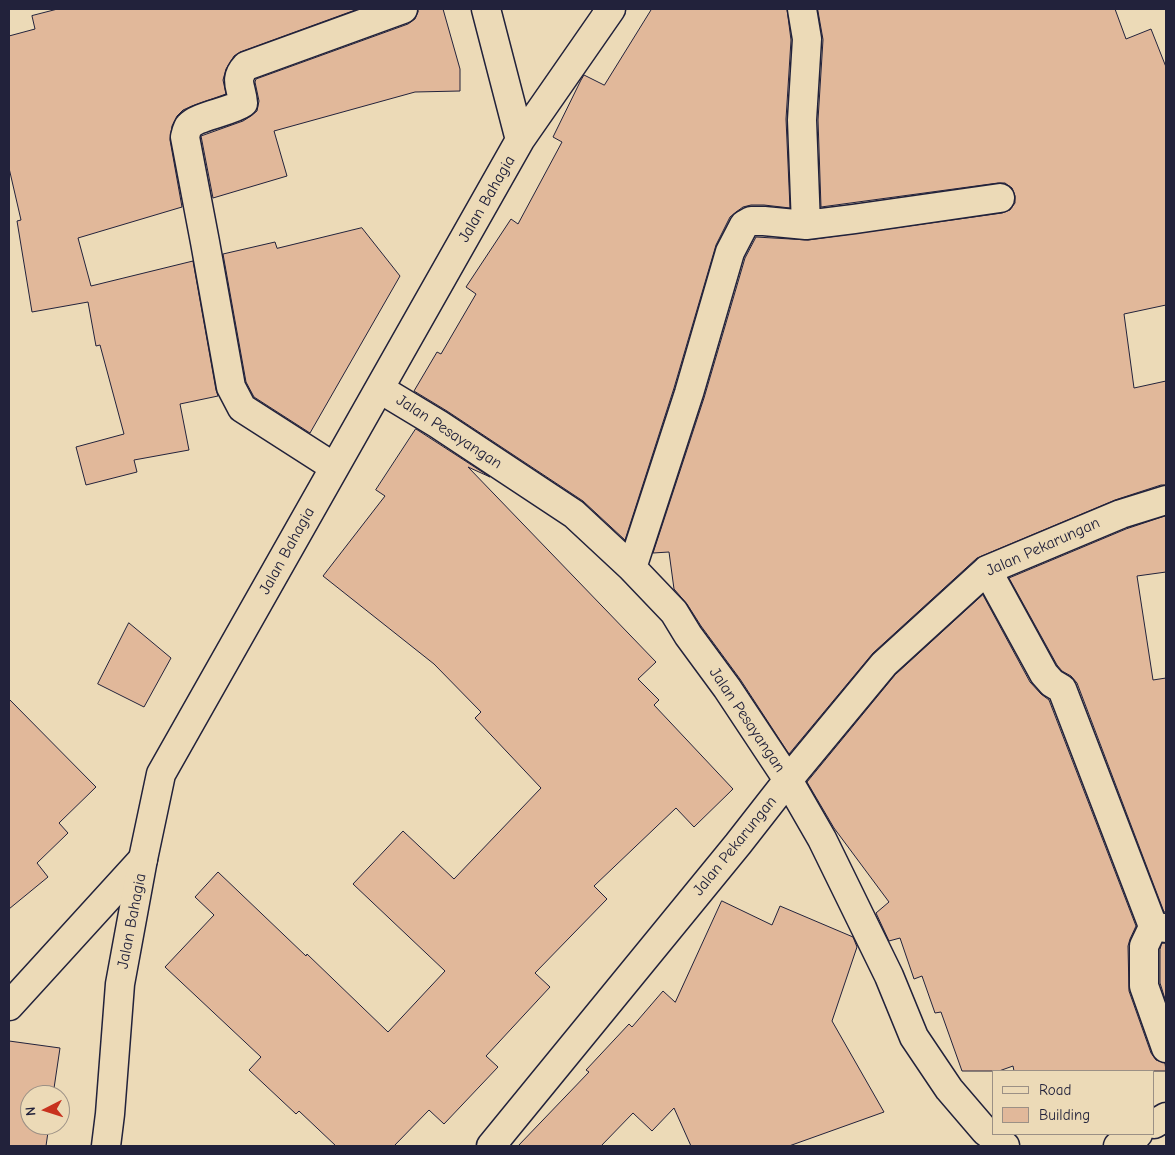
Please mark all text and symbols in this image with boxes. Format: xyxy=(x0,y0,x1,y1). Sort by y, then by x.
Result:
street label: Jalan Bahagia xyxy=(454,152,520,246)
street label: Jalan Pesayangan xyxy=(392,391,506,473)
street label: Jalan Bahagia xyxy=(255,504,319,598)
street label: Jalan Pekarungan xyxy=(983,513,1103,581)
street label: Jalan Pesayangan xyxy=(705,664,789,776)
street label: Jalan Pekarungan xyxy=(689,792,781,900)
street label: Jalan Bahagia xyxy=(113,872,151,970)
legend xyxy=(992,1070,1155,1135)
text: Road xyxy=(1039,1081,1071,1099)
north arrow xyxy=(20,1085,70,1135)
text: N xyxy=(22,1106,39,1117)
text: Building xyxy=(1039,1106,1090,1124)

